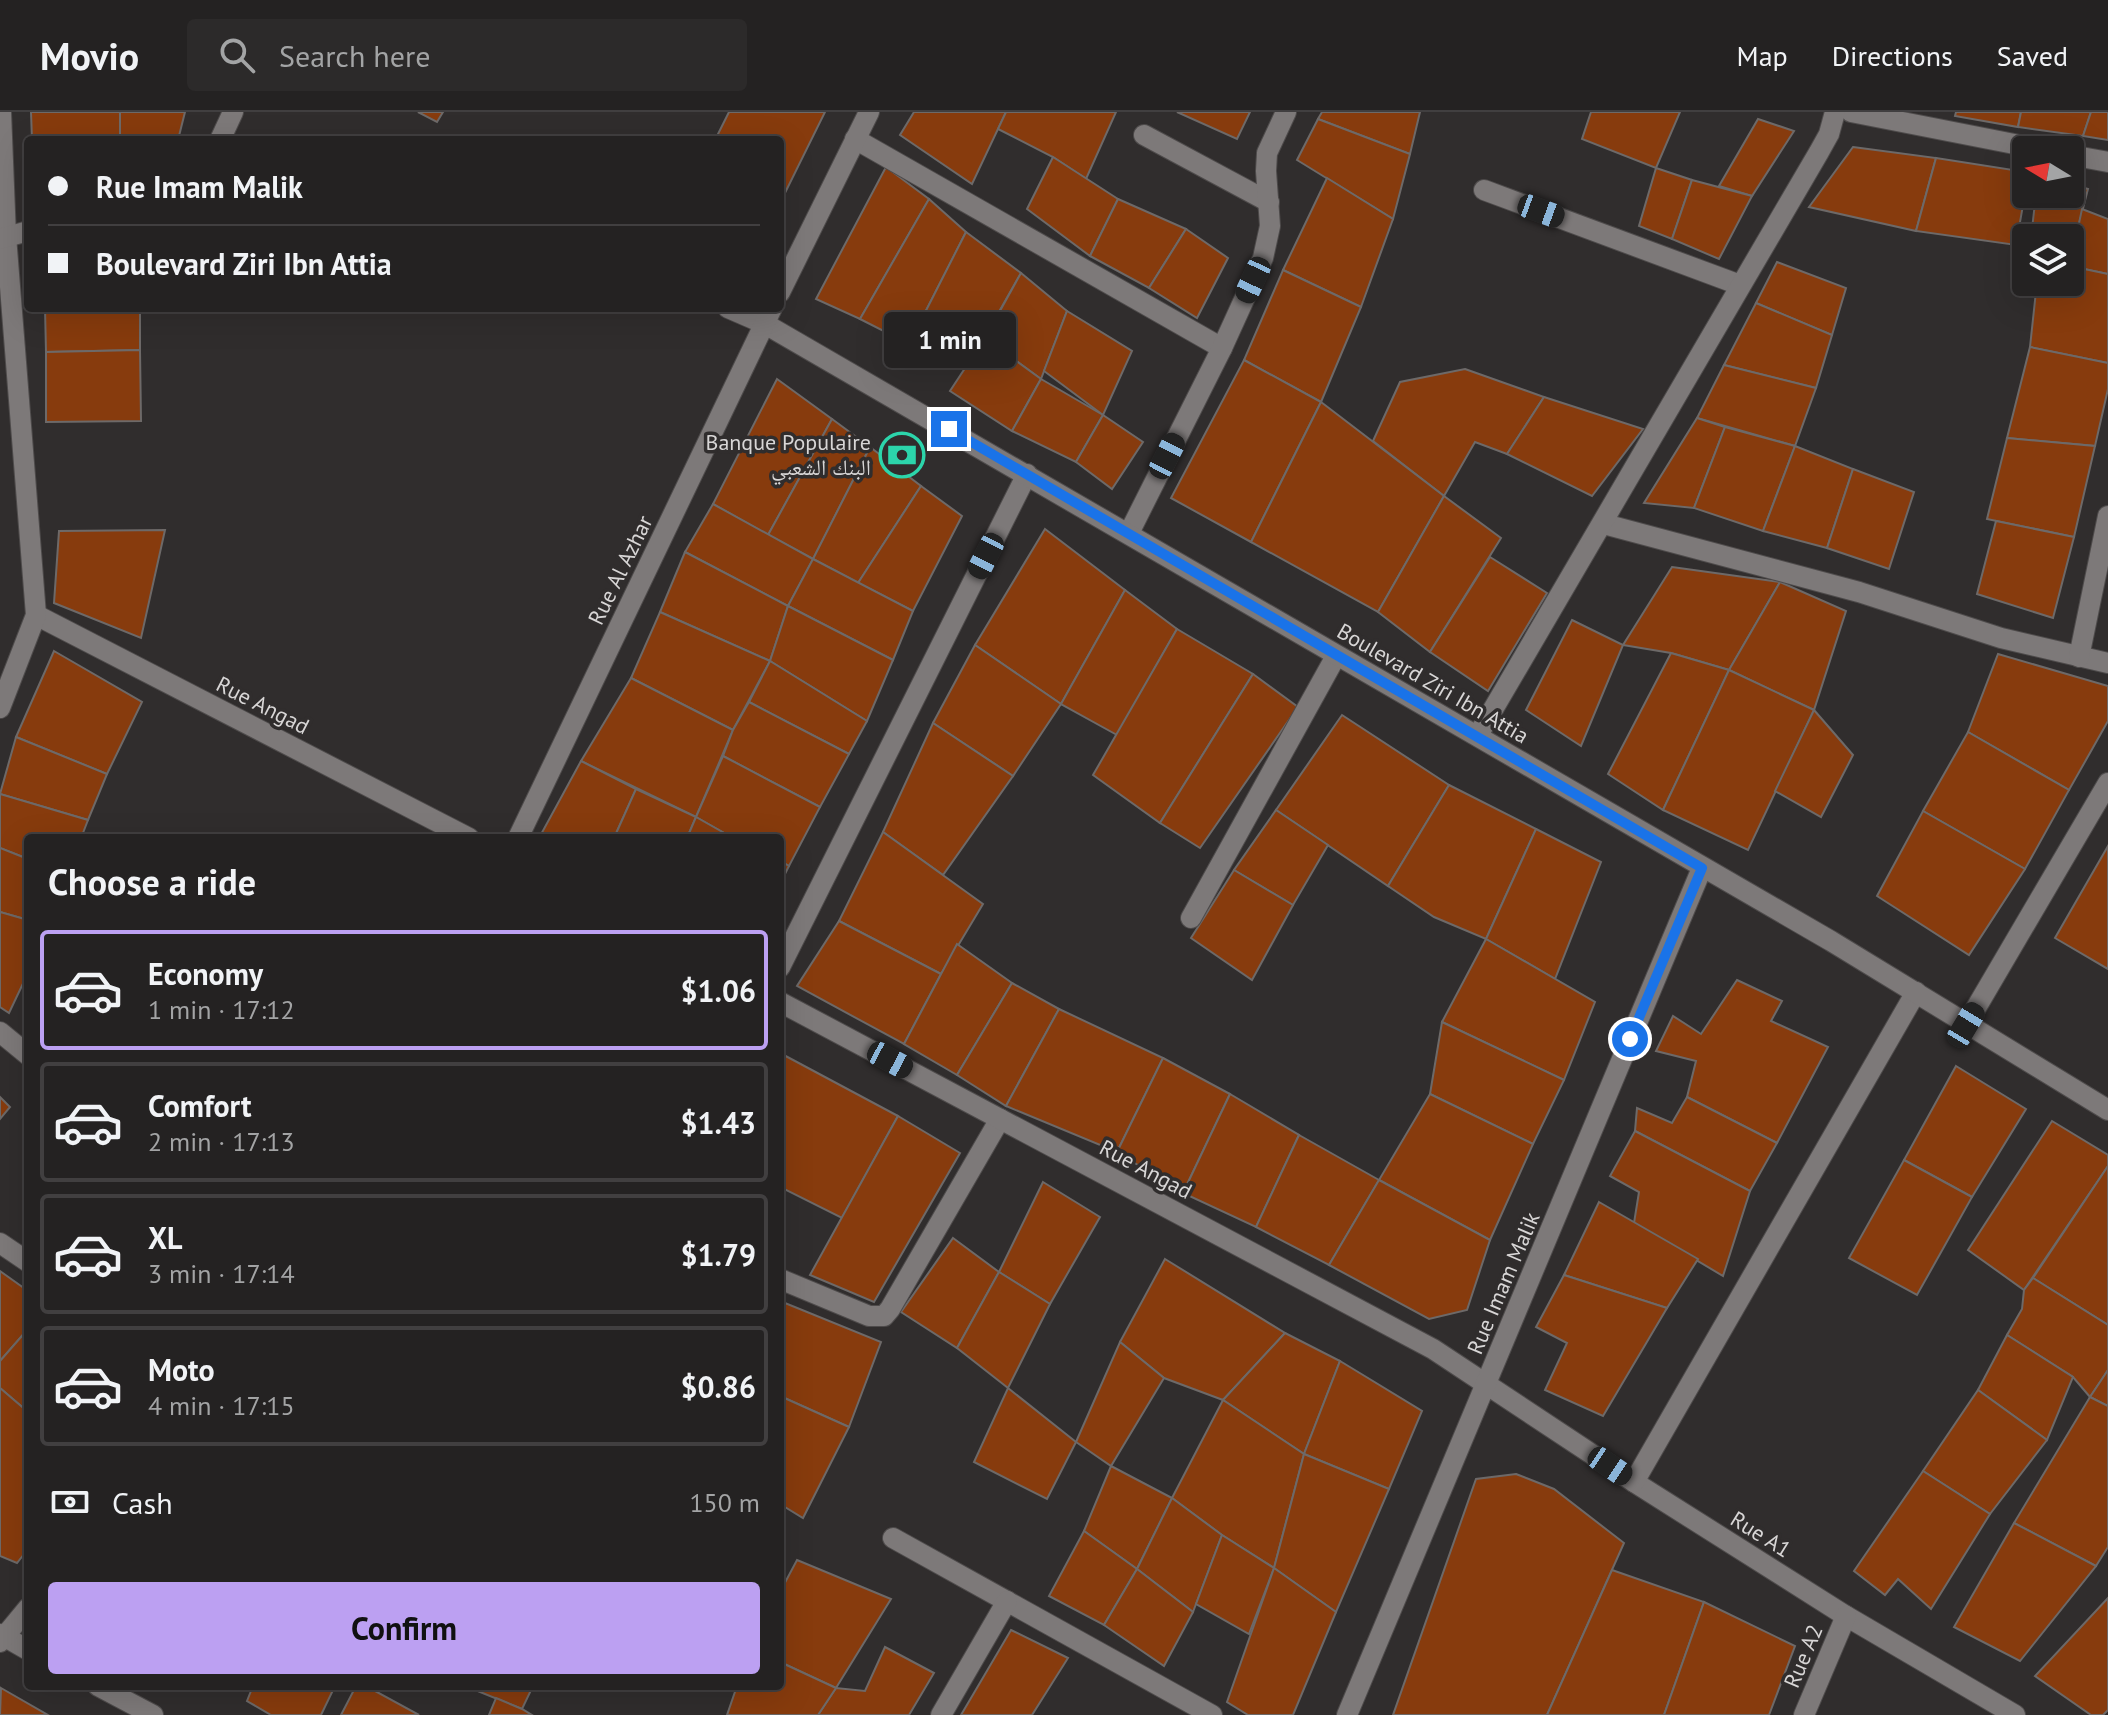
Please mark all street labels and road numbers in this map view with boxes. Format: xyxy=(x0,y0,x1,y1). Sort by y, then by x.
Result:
street label: Rue Al Azhar xyxy=(582,510,659,629)
street label: Boulevard Ziri Ibn Attia xyxy=(1332,617,1534,749)
street label: Rue Angad xyxy=(212,670,314,740)
street label: Rue Angad xyxy=(1095,1133,1197,1205)
street label: Rue Imam Malik xyxy=(1460,1207,1546,1358)
street label: Rue A1 xyxy=(1726,1505,1796,1563)
street label: Rue A2 xyxy=(1777,1620,1829,1692)

